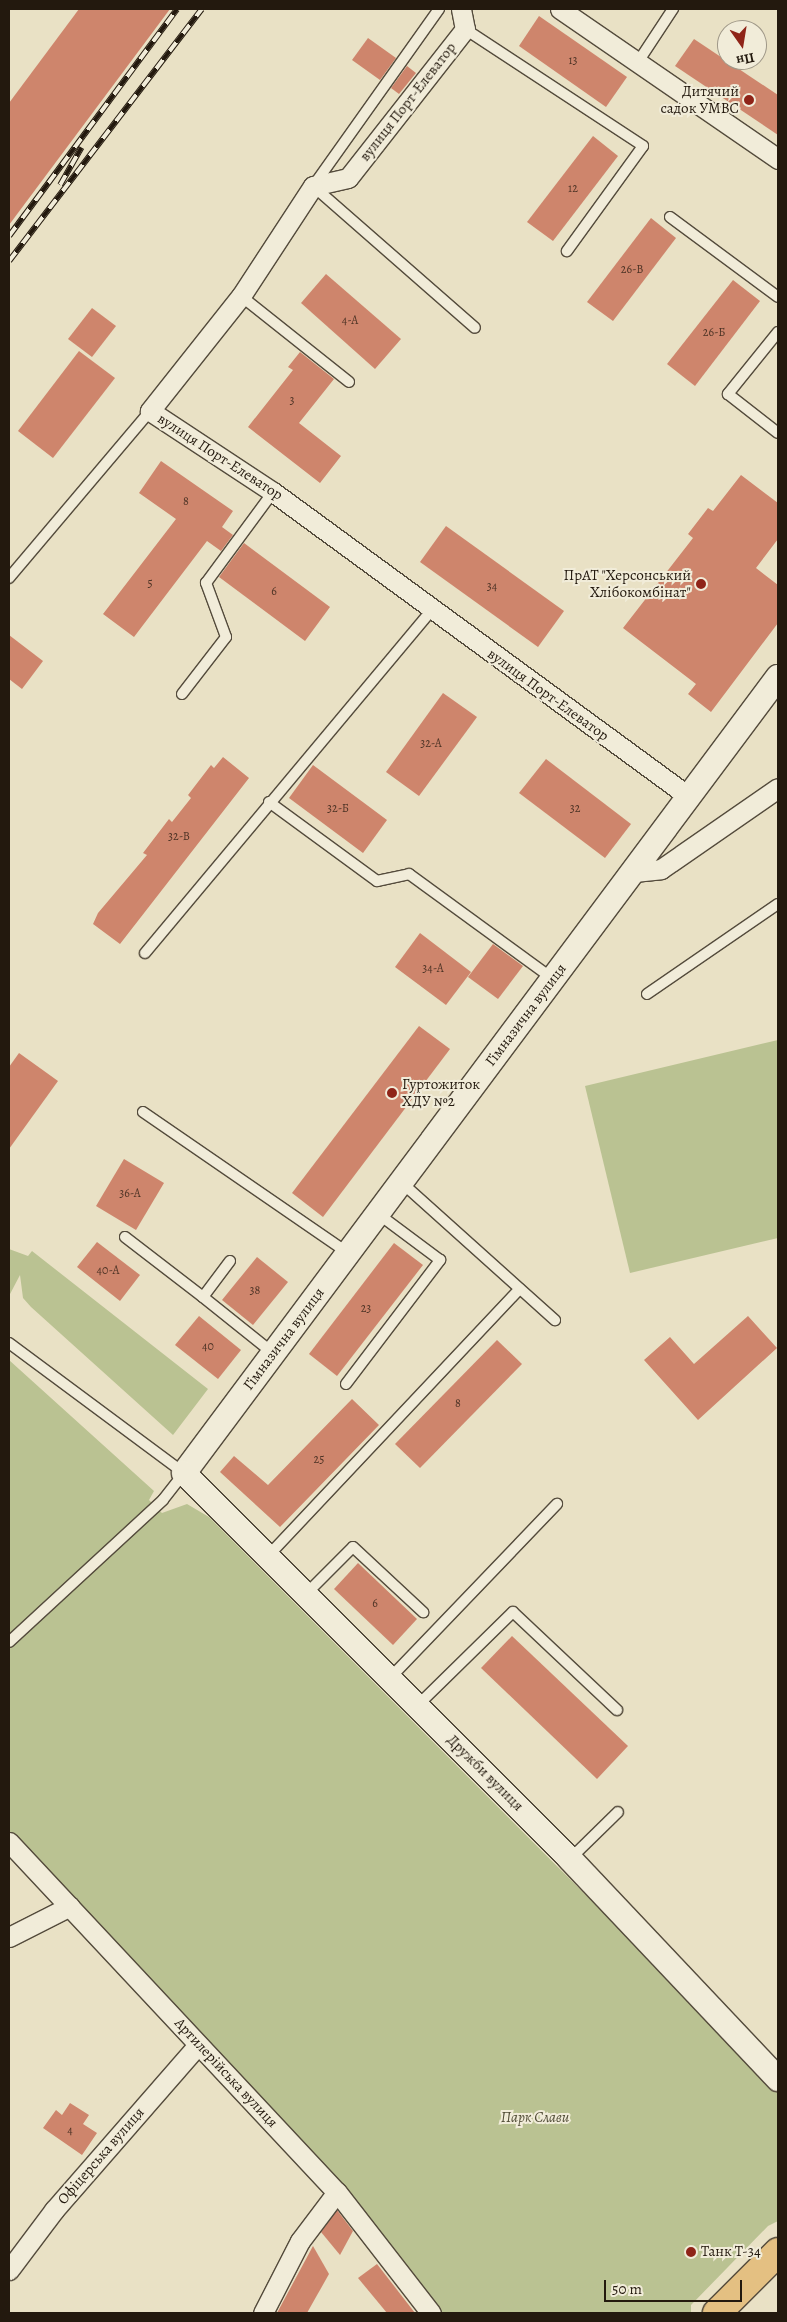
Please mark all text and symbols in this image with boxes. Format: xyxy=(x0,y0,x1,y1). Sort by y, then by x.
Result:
north arrow xyxy=(717,20,767,70)
street label: вулиця Порт-Елеватор xyxy=(356,39,460,165)
text: Пн xyxy=(734,48,756,70)
house number: 13 xyxy=(568,54,578,68)
place label: Дитячий садок УМВС xyxy=(660,82,739,117)
marker: Дитячий садок УМВС xyxy=(743,94,755,106)
house number: 12 xyxy=(568,182,578,196)
house number: 26-В xyxy=(621,263,643,277)
house number: 4-А xyxy=(342,314,358,328)
house number: 26-Б xyxy=(703,326,725,340)
house number: 3 xyxy=(290,394,294,408)
street label: вулиця Порт-Елеватор xyxy=(154,410,286,504)
house number: 8 xyxy=(183,495,189,509)
place label: ПрАТ "Херсонський Хлібокомбінат" xyxy=(563,566,691,601)
house number: 5 xyxy=(147,577,153,591)
marker: ПрАТ "Херсонський Хлібокомбінат" xyxy=(695,578,707,590)
house number: 34 xyxy=(487,580,497,594)
house number: 6 xyxy=(271,585,277,599)
street label: вулиця Порт-Елеватор xyxy=(484,645,612,745)
house number: 32-А xyxy=(420,737,442,751)
house number: 32-Б xyxy=(327,802,349,816)
house number: 32 xyxy=(570,802,580,816)
house number: 32-В xyxy=(168,830,190,844)
street label: Гімназична вулиця xyxy=(482,960,570,1070)
house number: 34-А xyxy=(422,962,444,976)
place label: Гуртожиток ХДУ №2 xyxy=(402,1075,480,1110)
marker: Гуртожиток ХДУ №2 xyxy=(386,1087,398,1099)
house number: 36-А xyxy=(119,1187,141,1201)
house number: 40-А xyxy=(97,1264,119,1278)
street label: Гімназична вулиця xyxy=(240,1284,328,1394)
house number: 38 xyxy=(250,1284,260,1298)
house number: 23 xyxy=(361,1302,371,1316)
house number: 40 xyxy=(202,1340,214,1354)
house number: 8 xyxy=(455,1397,461,1411)
house number: 25 xyxy=(314,1453,324,1467)
house number: 6 xyxy=(372,1597,378,1611)
street label: Дружби вулиця xyxy=(443,1731,527,1815)
street label: Артилерійська вулиця xyxy=(171,2015,281,2131)
street label: Офіцерська вулиця xyxy=(54,2104,148,2208)
park label: Парк Слави xyxy=(501,2109,569,2127)
house number: 4 xyxy=(67,2124,73,2138)
place label: Танк Т-34 xyxy=(701,2243,761,2261)
marker: Танк Т-34 xyxy=(685,2246,697,2258)
scale bar xyxy=(607,2270,744,2302)
text: 50 m xyxy=(612,2279,642,2299)

